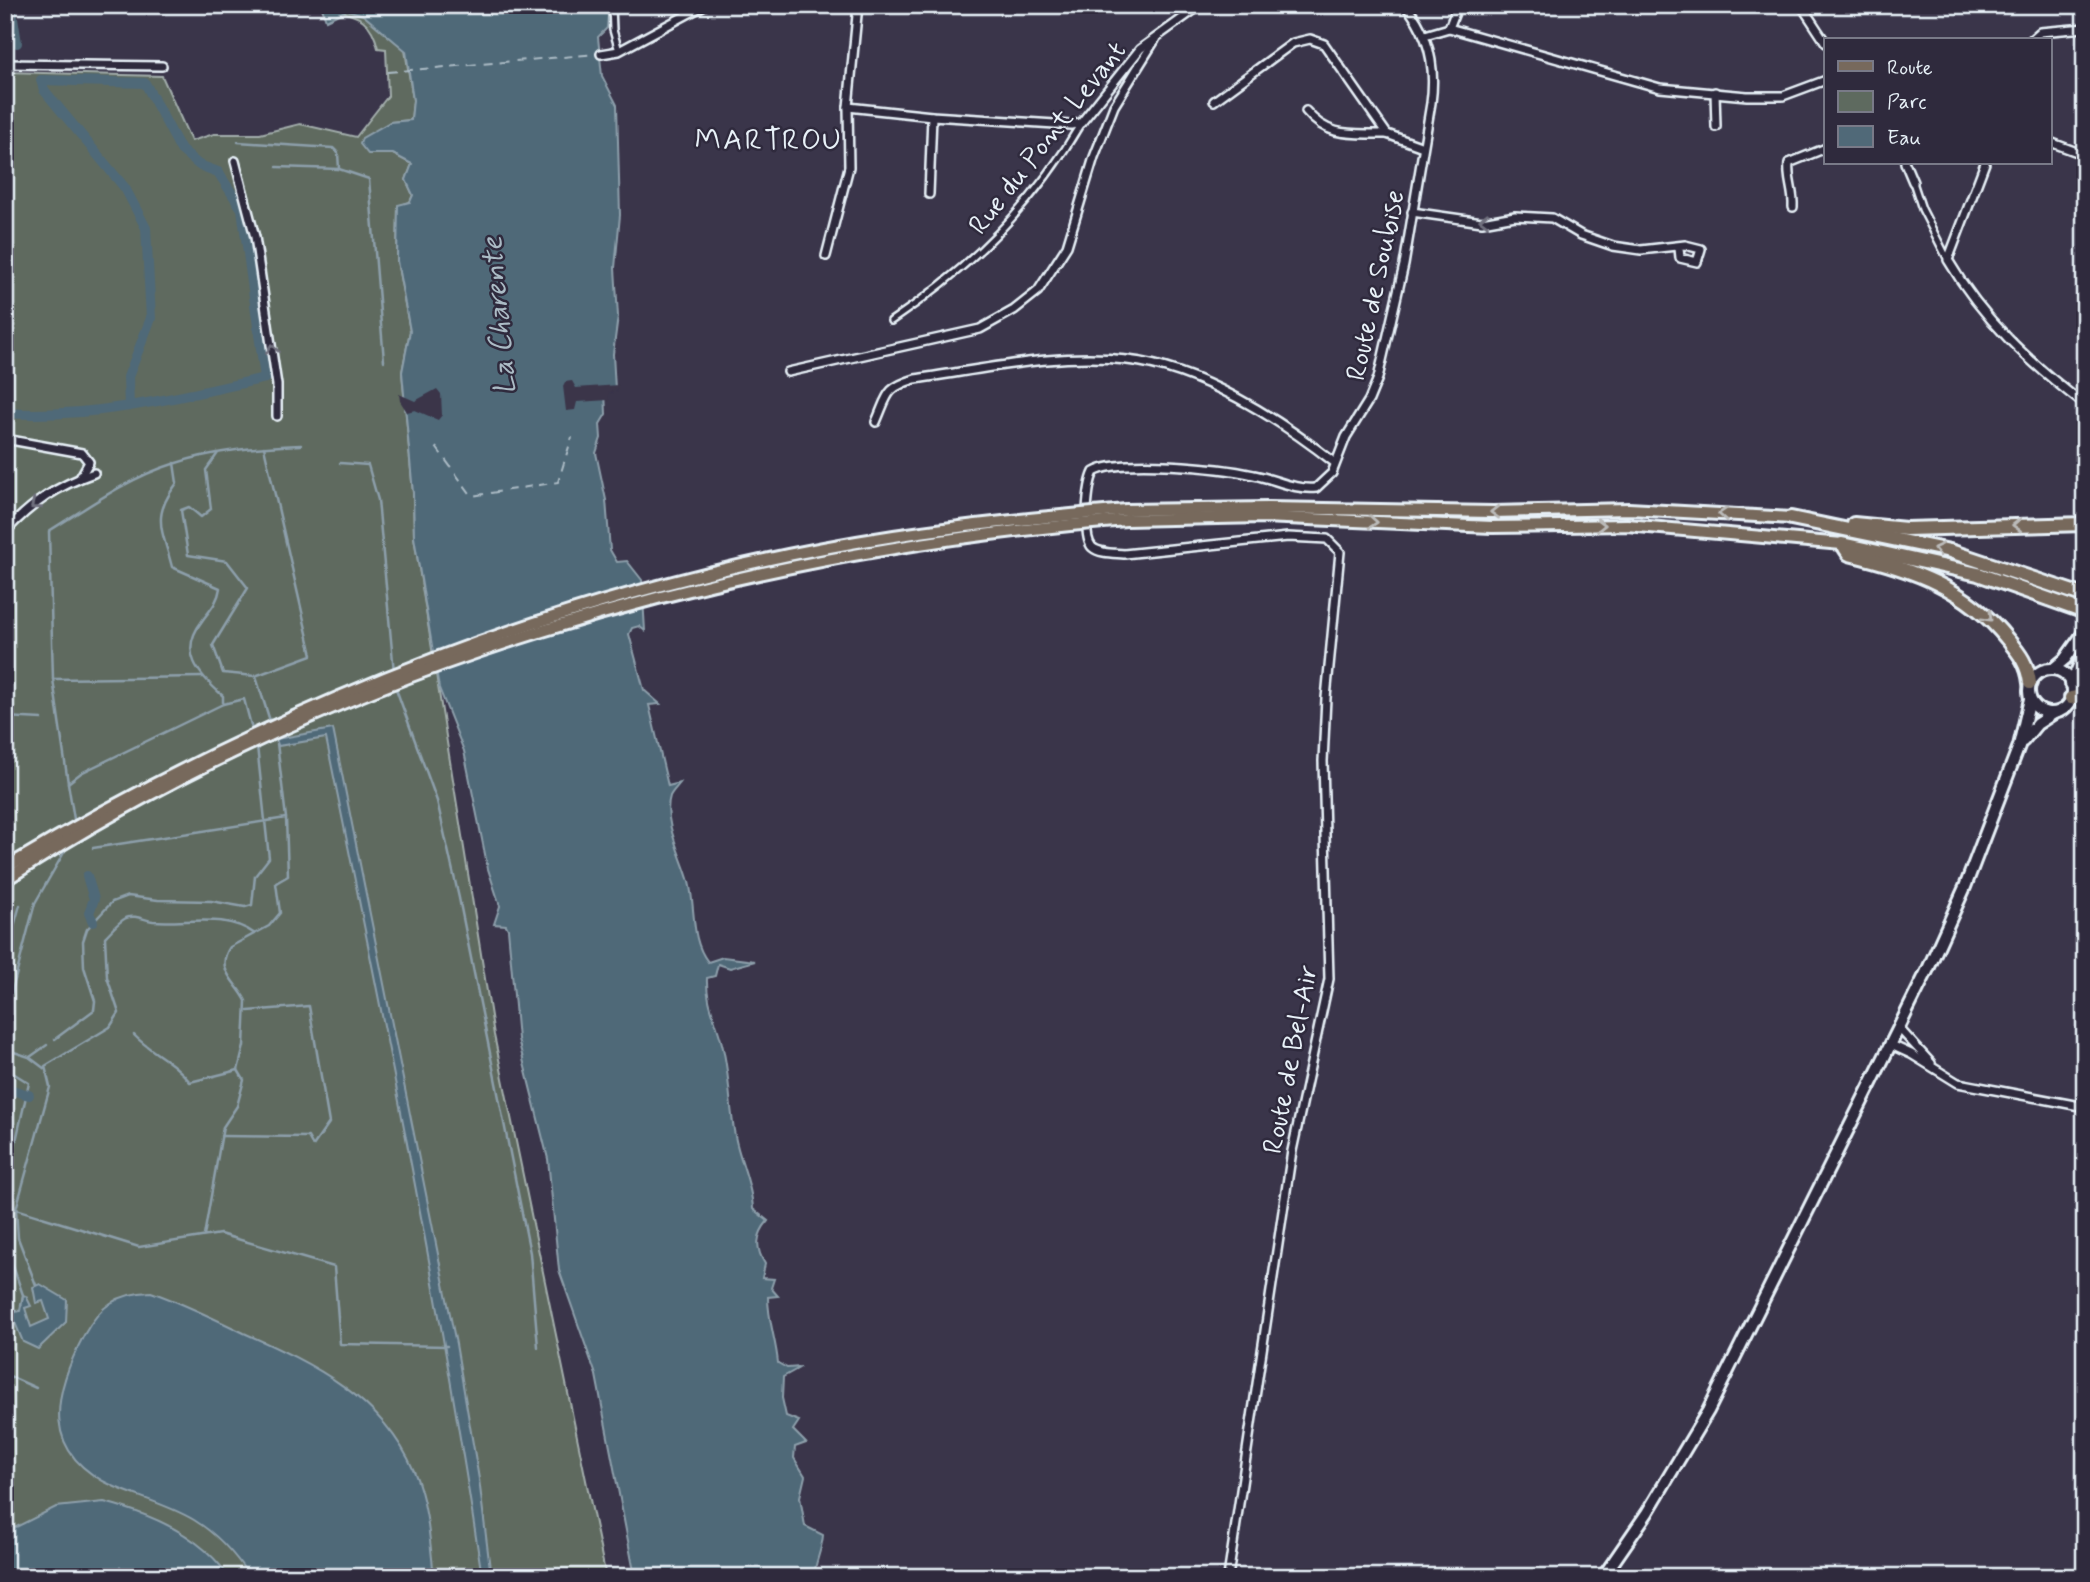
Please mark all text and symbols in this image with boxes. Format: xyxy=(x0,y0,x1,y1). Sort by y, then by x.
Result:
street label: Rue du Pont Levant xyxy=(961,34,1135,243)
legend xyxy=(1824,38,2052,164)
text: Route xyxy=(1887,54,1933,82)
text: Parc xyxy=(1887,88,1927,116)
district label: MARTROU xyxy=(695,121,843,160)
text: Eau xyxy=(1887,124,1921,152)
street label: Route de Soubise xyxy=(1338,187,1415,384)
one-way arrow xyxy=(1479,212,1489,228)
water label: La Charente xyxy=(473,234,526,396)
one-way arrow xyxy=(264,343,279,355)
one-way arrow xyxy=(30,497,43,509)
one-way arrow xyxy=(1490,504,1500,520)
one-way arrow xyxy=(1717,507,1728,522)
one-way arrow xyxy=(1368,514,1379,529)
one-way arrow xyxy=(1595,518,1606,533)
one-way arrow xyxy=(2011,518,2022,533)
one-way arrow xyxy=(1932,542,1944,557)
one-way arrow xyxy=(1979,608,1992,621)
street label: Route de Bel-Air xyxy=(1255,962,1328,1157)

